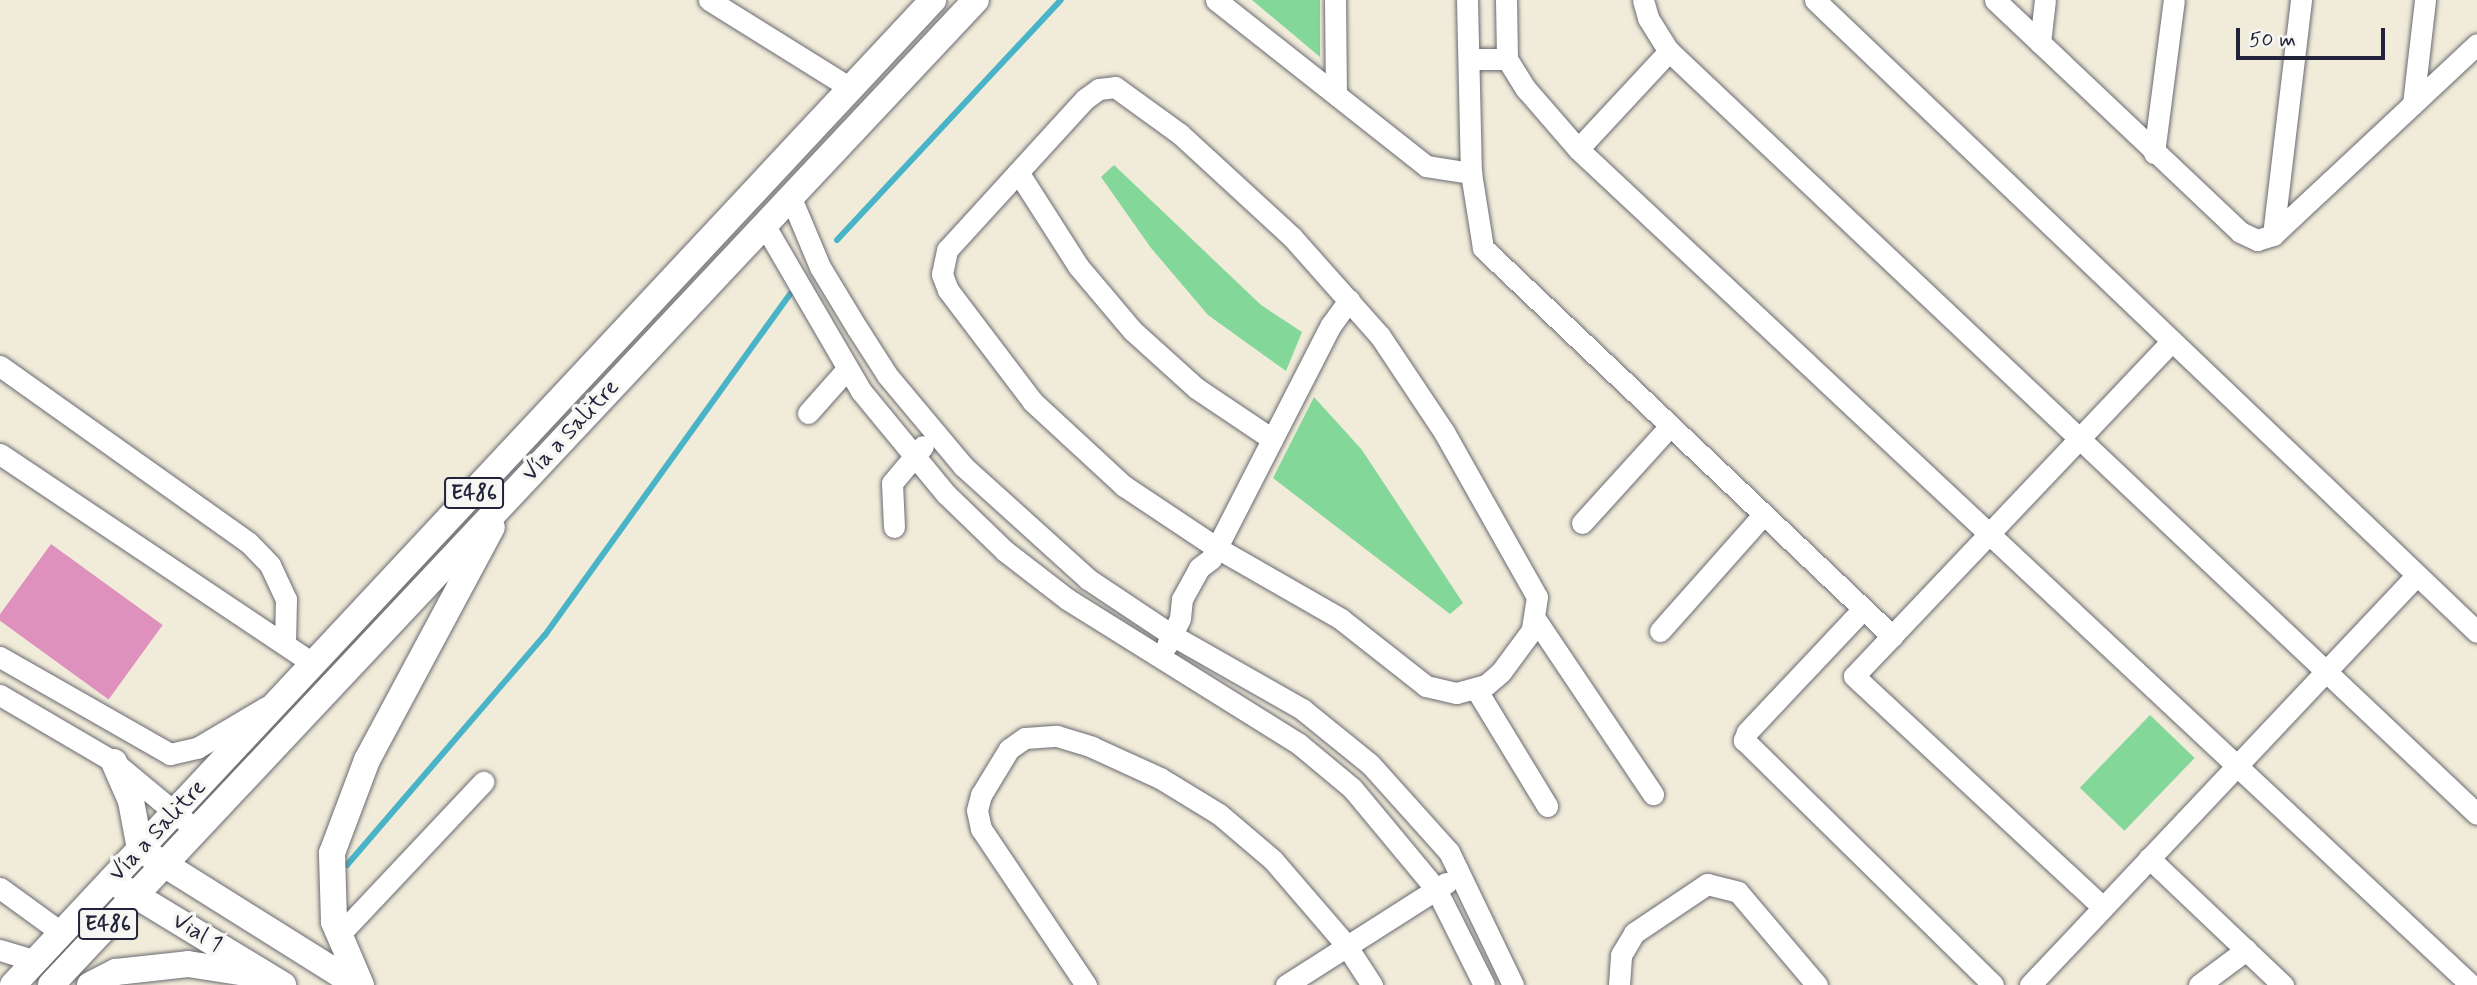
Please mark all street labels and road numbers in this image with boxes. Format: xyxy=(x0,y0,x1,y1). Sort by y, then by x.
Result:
street label: Vía a Salitre xyxy=(517,375,625,487)
road number: E486 xyxy=(442,476,505,510)
street label: Vía a Salitre xyxy=(104,775,212,887)
road number: E486 xyxy=(76,906,140,942)
street label: Vial 1 xyxy=(167,907,227,959)

